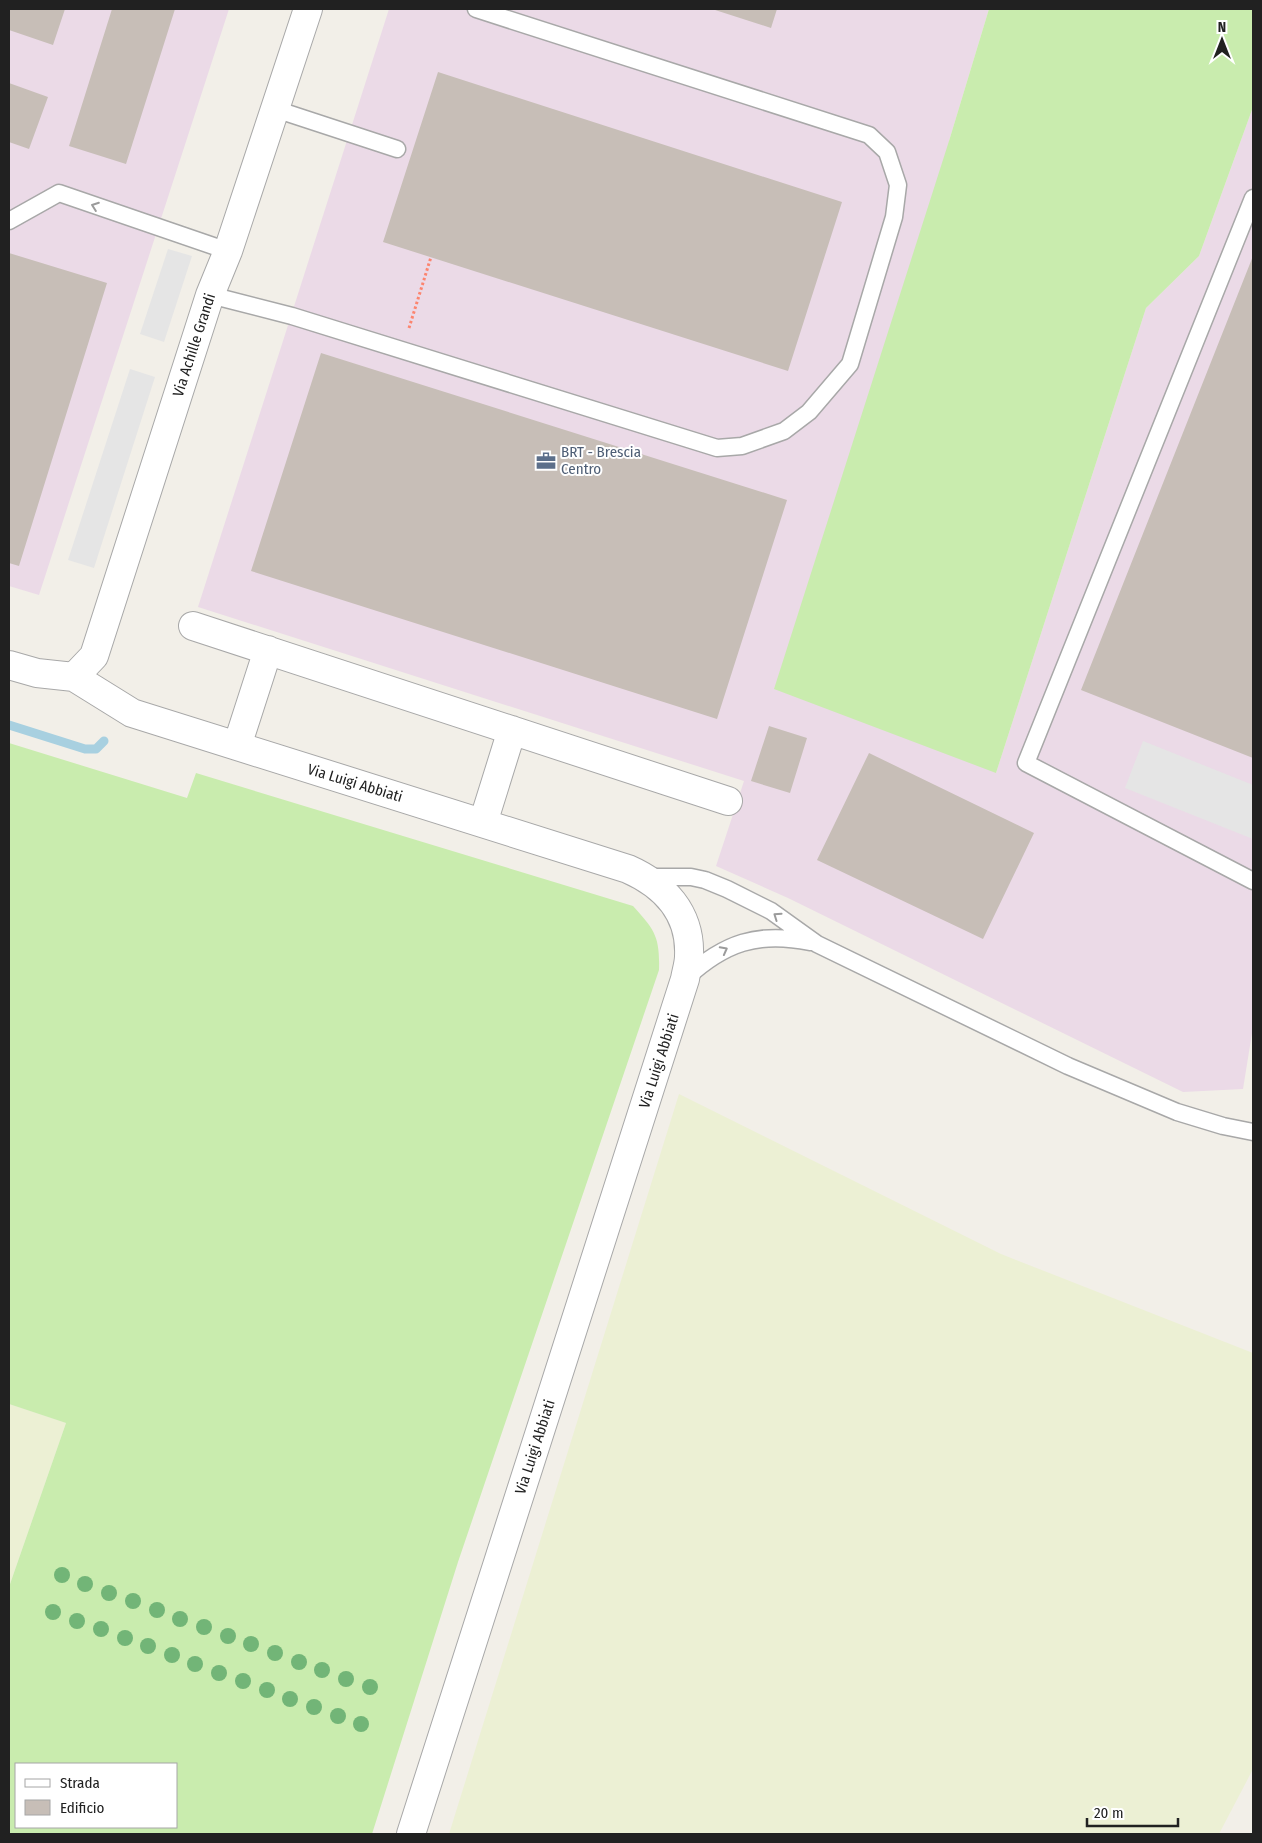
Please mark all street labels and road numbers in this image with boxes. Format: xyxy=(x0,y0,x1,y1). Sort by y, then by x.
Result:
street label: Via Achille Grandi xyxy=(169,291,219,399)
street label: Via Luigi Abbiati xyxy=(305,760,405,806)
street label: Via Luigi Abbiati xyxy=(635,1011,683,1111)
street label: Via Luigi Abbiati xyxy=(511,1397,559,1497)

